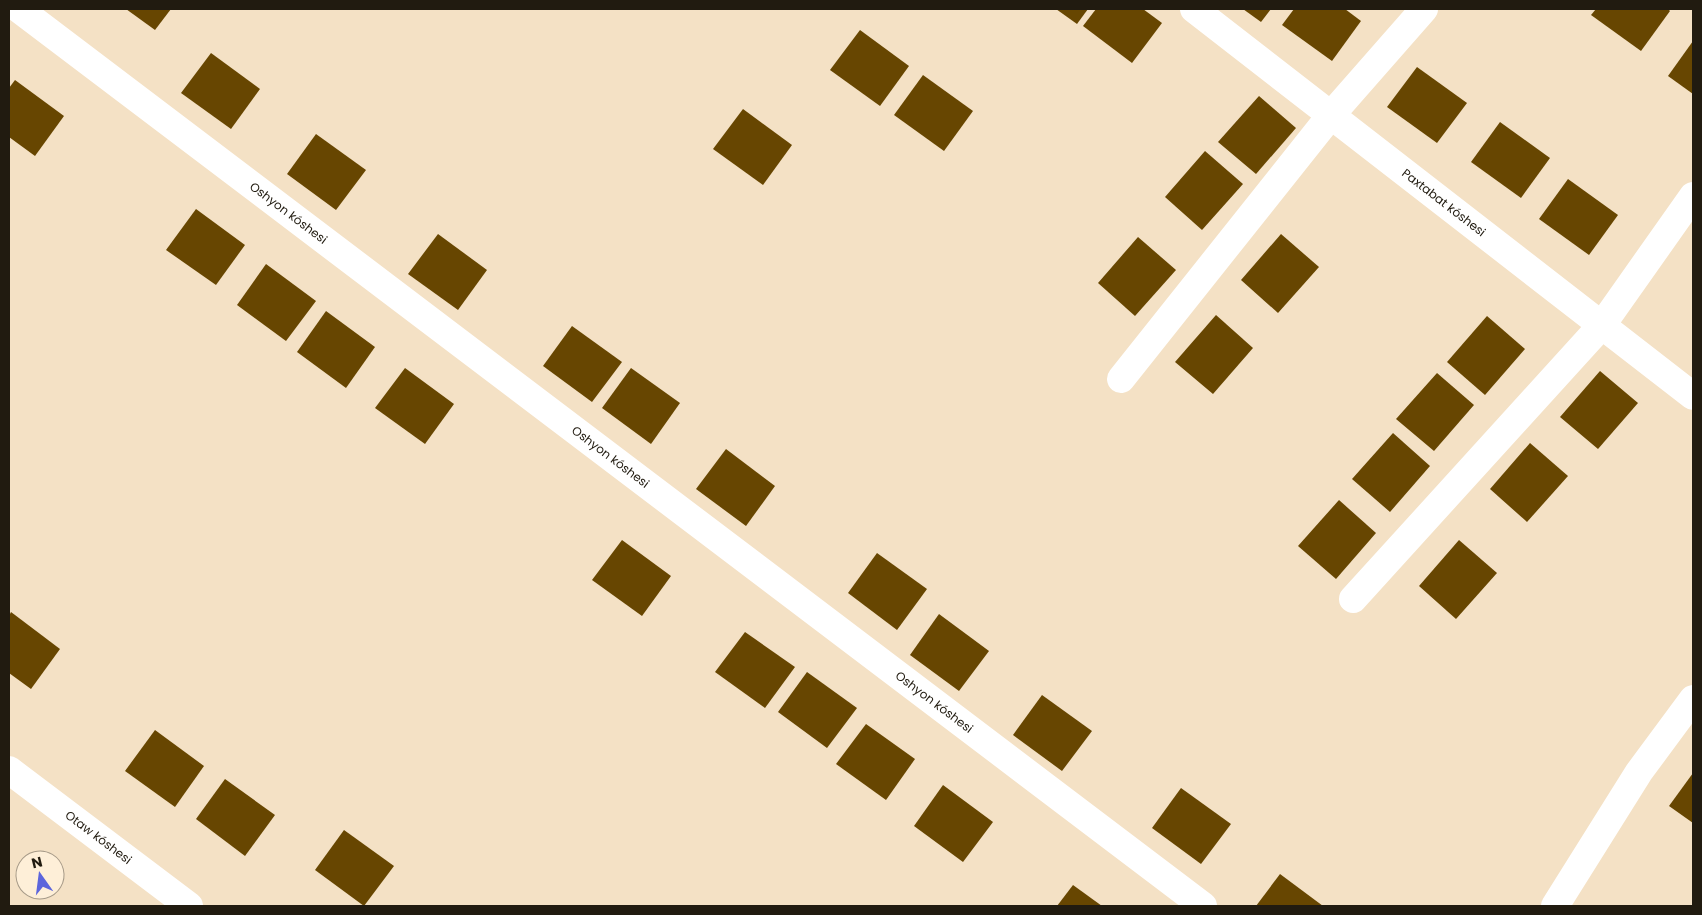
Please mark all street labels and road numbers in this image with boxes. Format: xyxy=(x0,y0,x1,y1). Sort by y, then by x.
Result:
street label: Paxtabat kóshesi xyxy=(1399,164,1489,240)
street label: Oshyon kóshesi xyxy=(246,178,331,248)
street label: Oshyon kóshesi xyxy=(568,422,653,492)
street label: Oshyon kóshesi xyxy=(892,667,977,737)
street label: Otaw kóshesi xyxy=(62,806,136,868)

